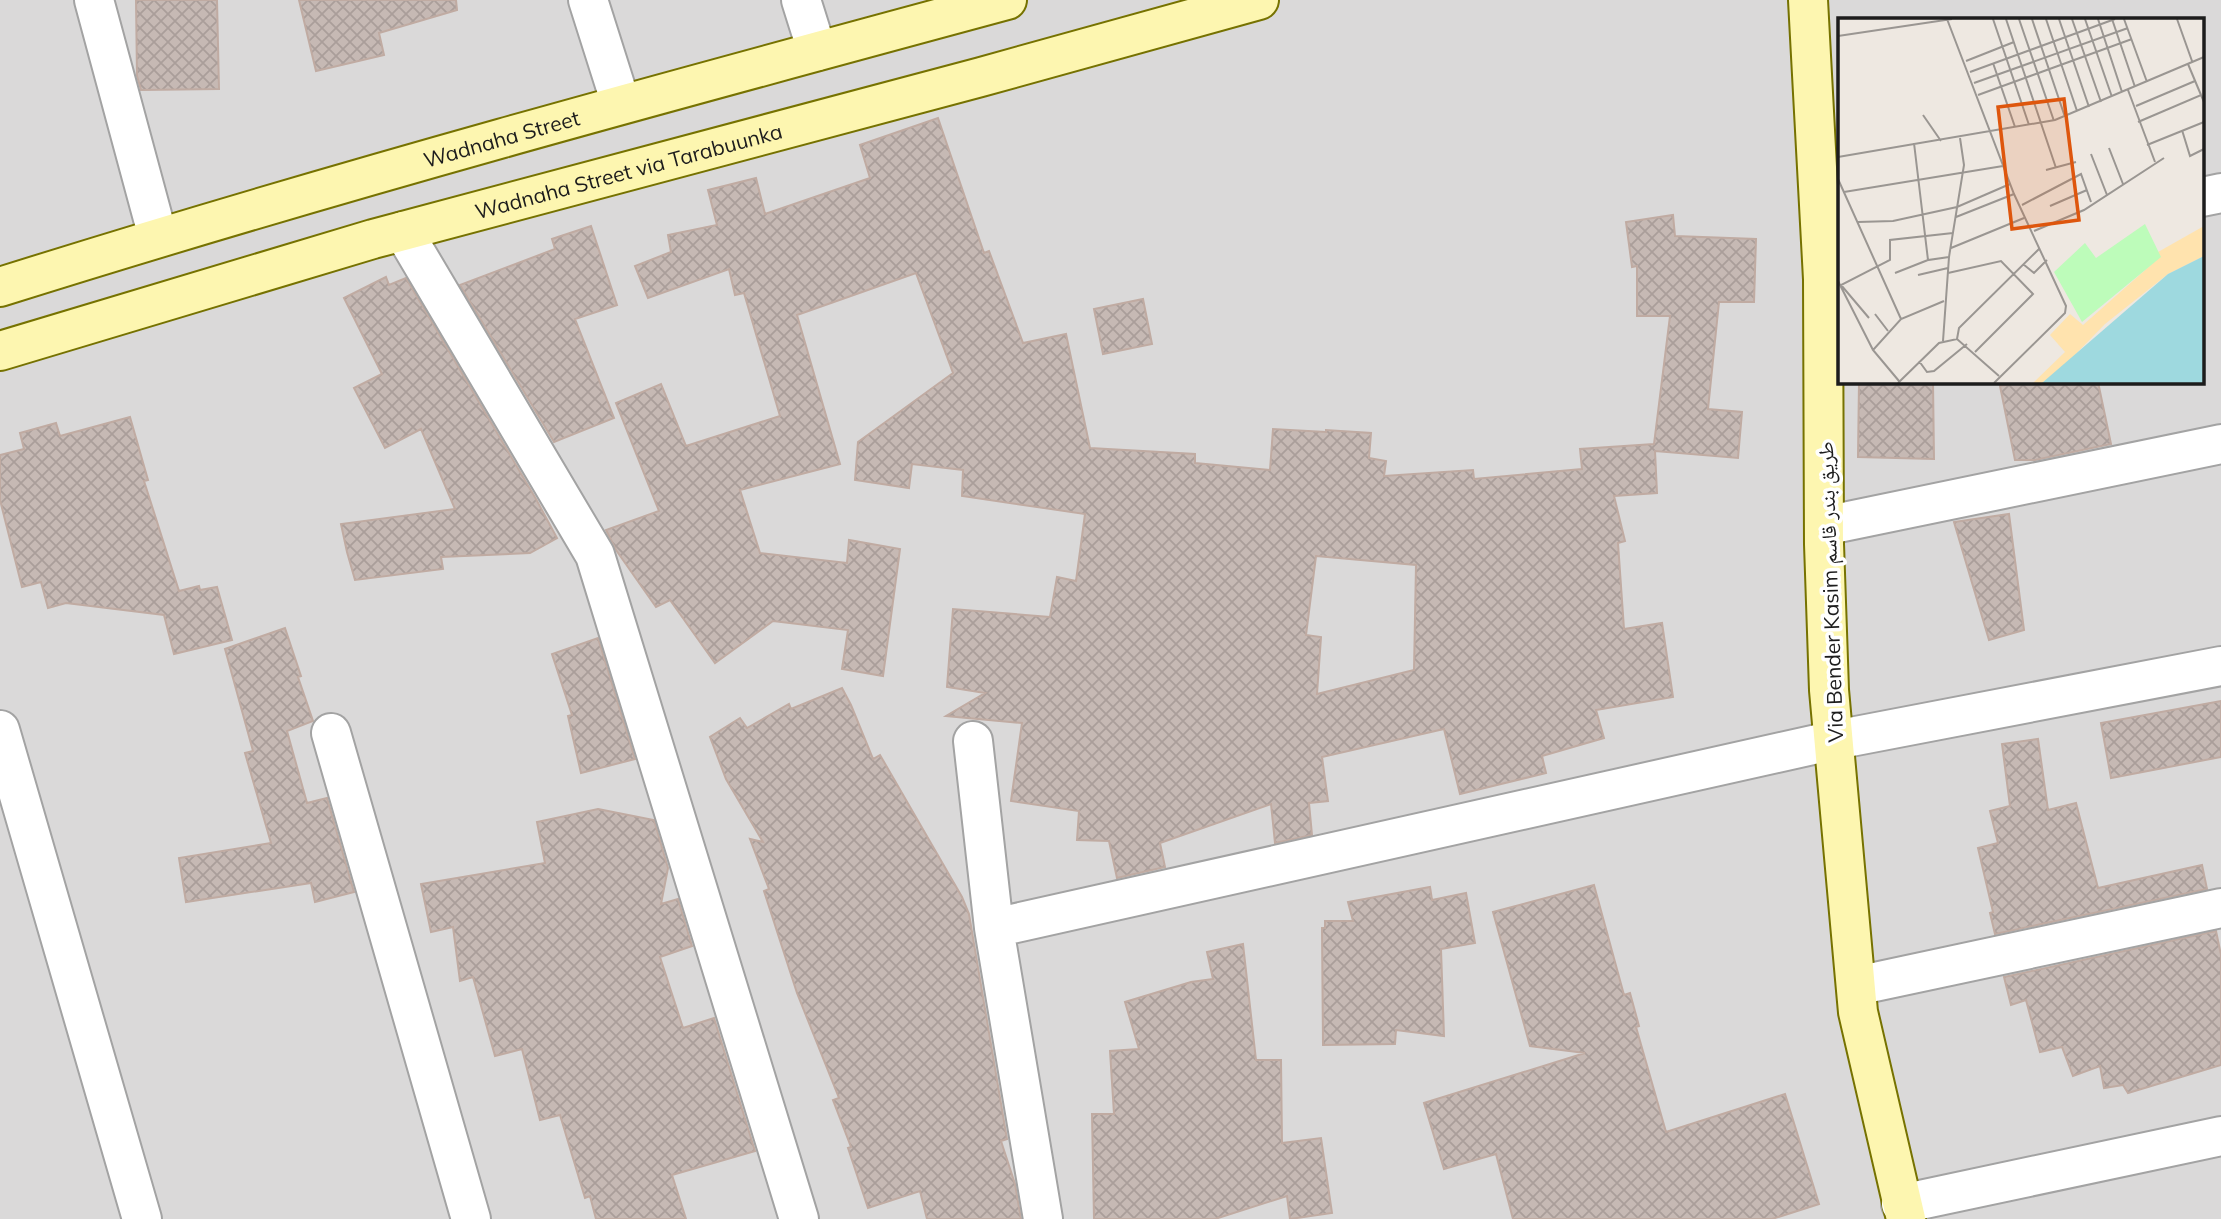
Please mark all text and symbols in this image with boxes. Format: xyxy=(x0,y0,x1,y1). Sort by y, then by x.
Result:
inset map xyxy=(1838,18,2204,383)
street label: Wadnaha Street xyxy=(420,104,582,173)
street label: Wadnaha Street via Tarabuunka xyxy=(472,118,785,224)
street label: Via Bender Kasim طريق بندر قاسم xyxy=(1812,441,1850,743)

